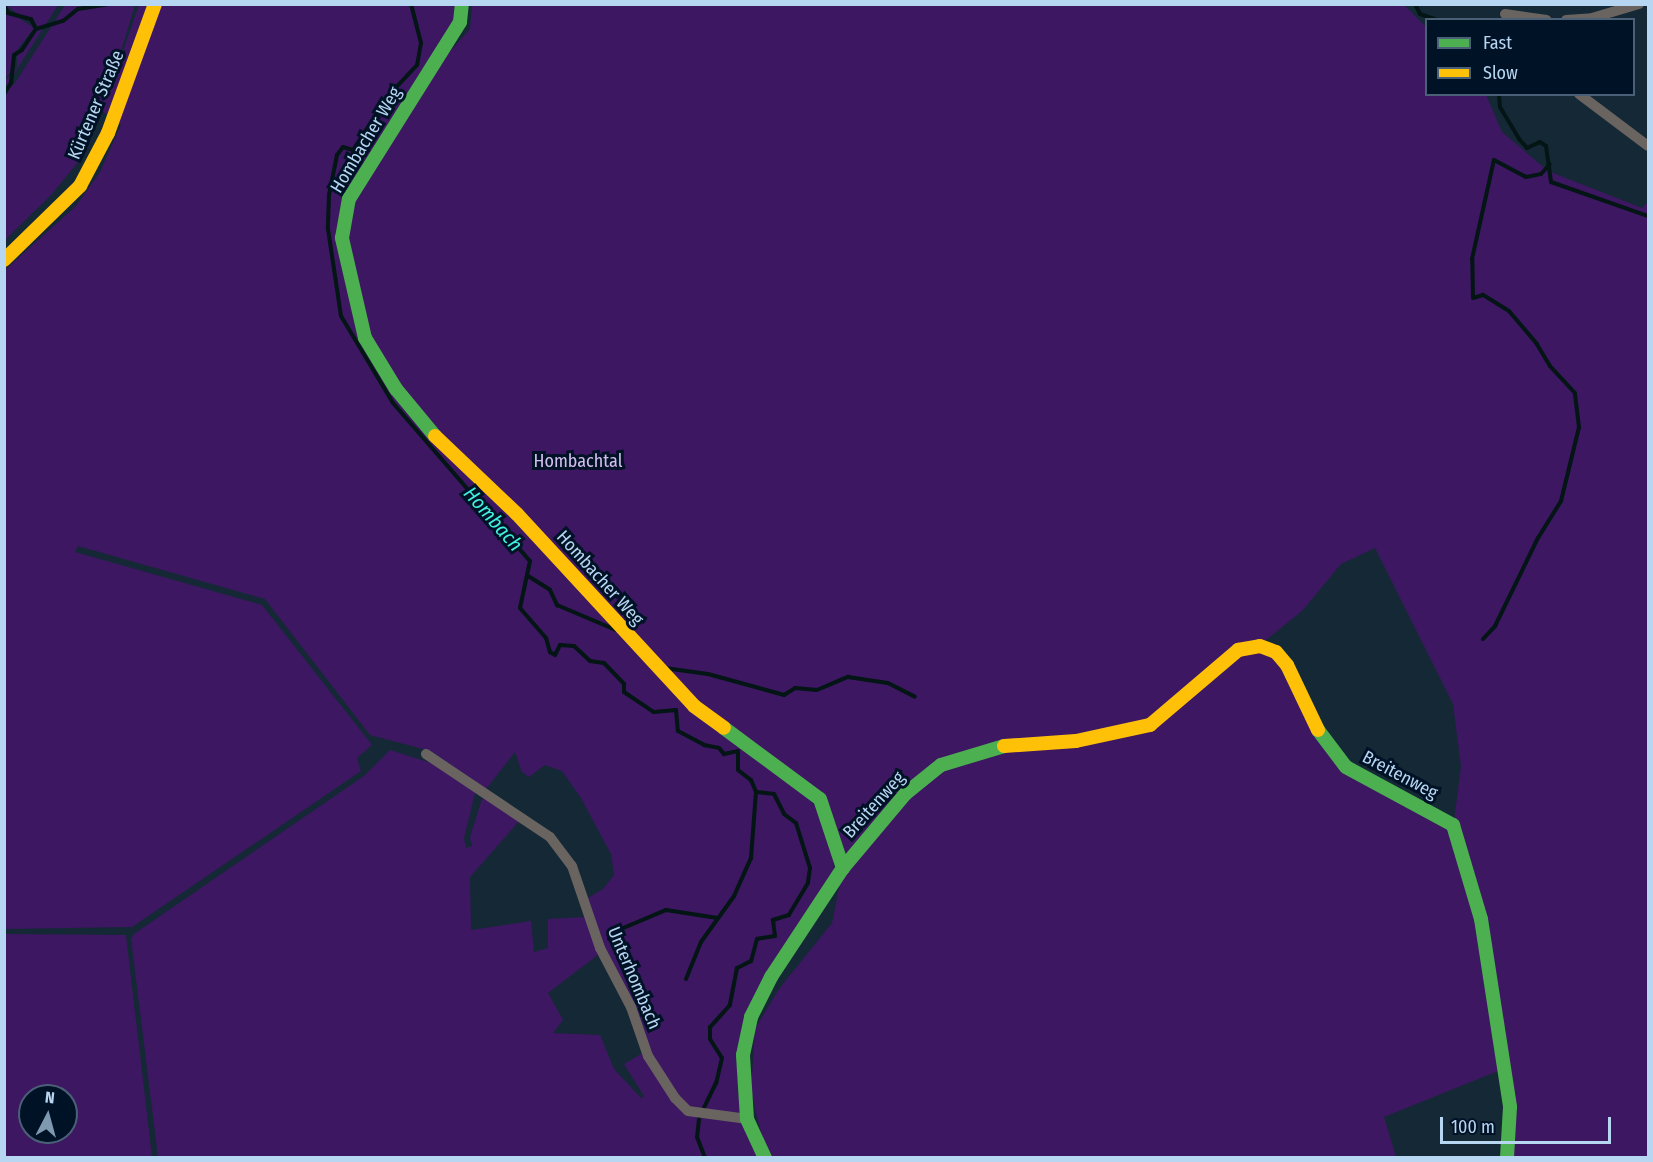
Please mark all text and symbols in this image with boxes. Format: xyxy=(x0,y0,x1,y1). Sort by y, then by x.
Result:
legend xyxy=(1425,18,1635,96)
text: Fast xyxy=(1483,32,1512,54)
street label: Kürtener Straße xyxy=(63,47,129,163)
text: Slow xyxy=(1483,62,1518,84)
street label: Hombacher Weg xyxy=(326,83,406,197)
park label: Hombachtal xyxy=(534,450,622,472)
water label: Hombach xyxy=(458,482,528,556)
street label: Hombacher Weg xyxy=(552,526,648,630)
street label: Breitenweg xyxy=(1359,746,1441,804)
street label: Breitenweg xyxy=(838,767,910,843)
street label: Unterhombach xyxy=(603,924,665,1032)
north arrow xyxy=(18,1084,78,1144)
text: N xyxy=(44,1088,55,1108)
scale bar xyxy=(1443,1105,1614,1143)
text: 100 m xyxy=(1451,1116,1495,1138)

